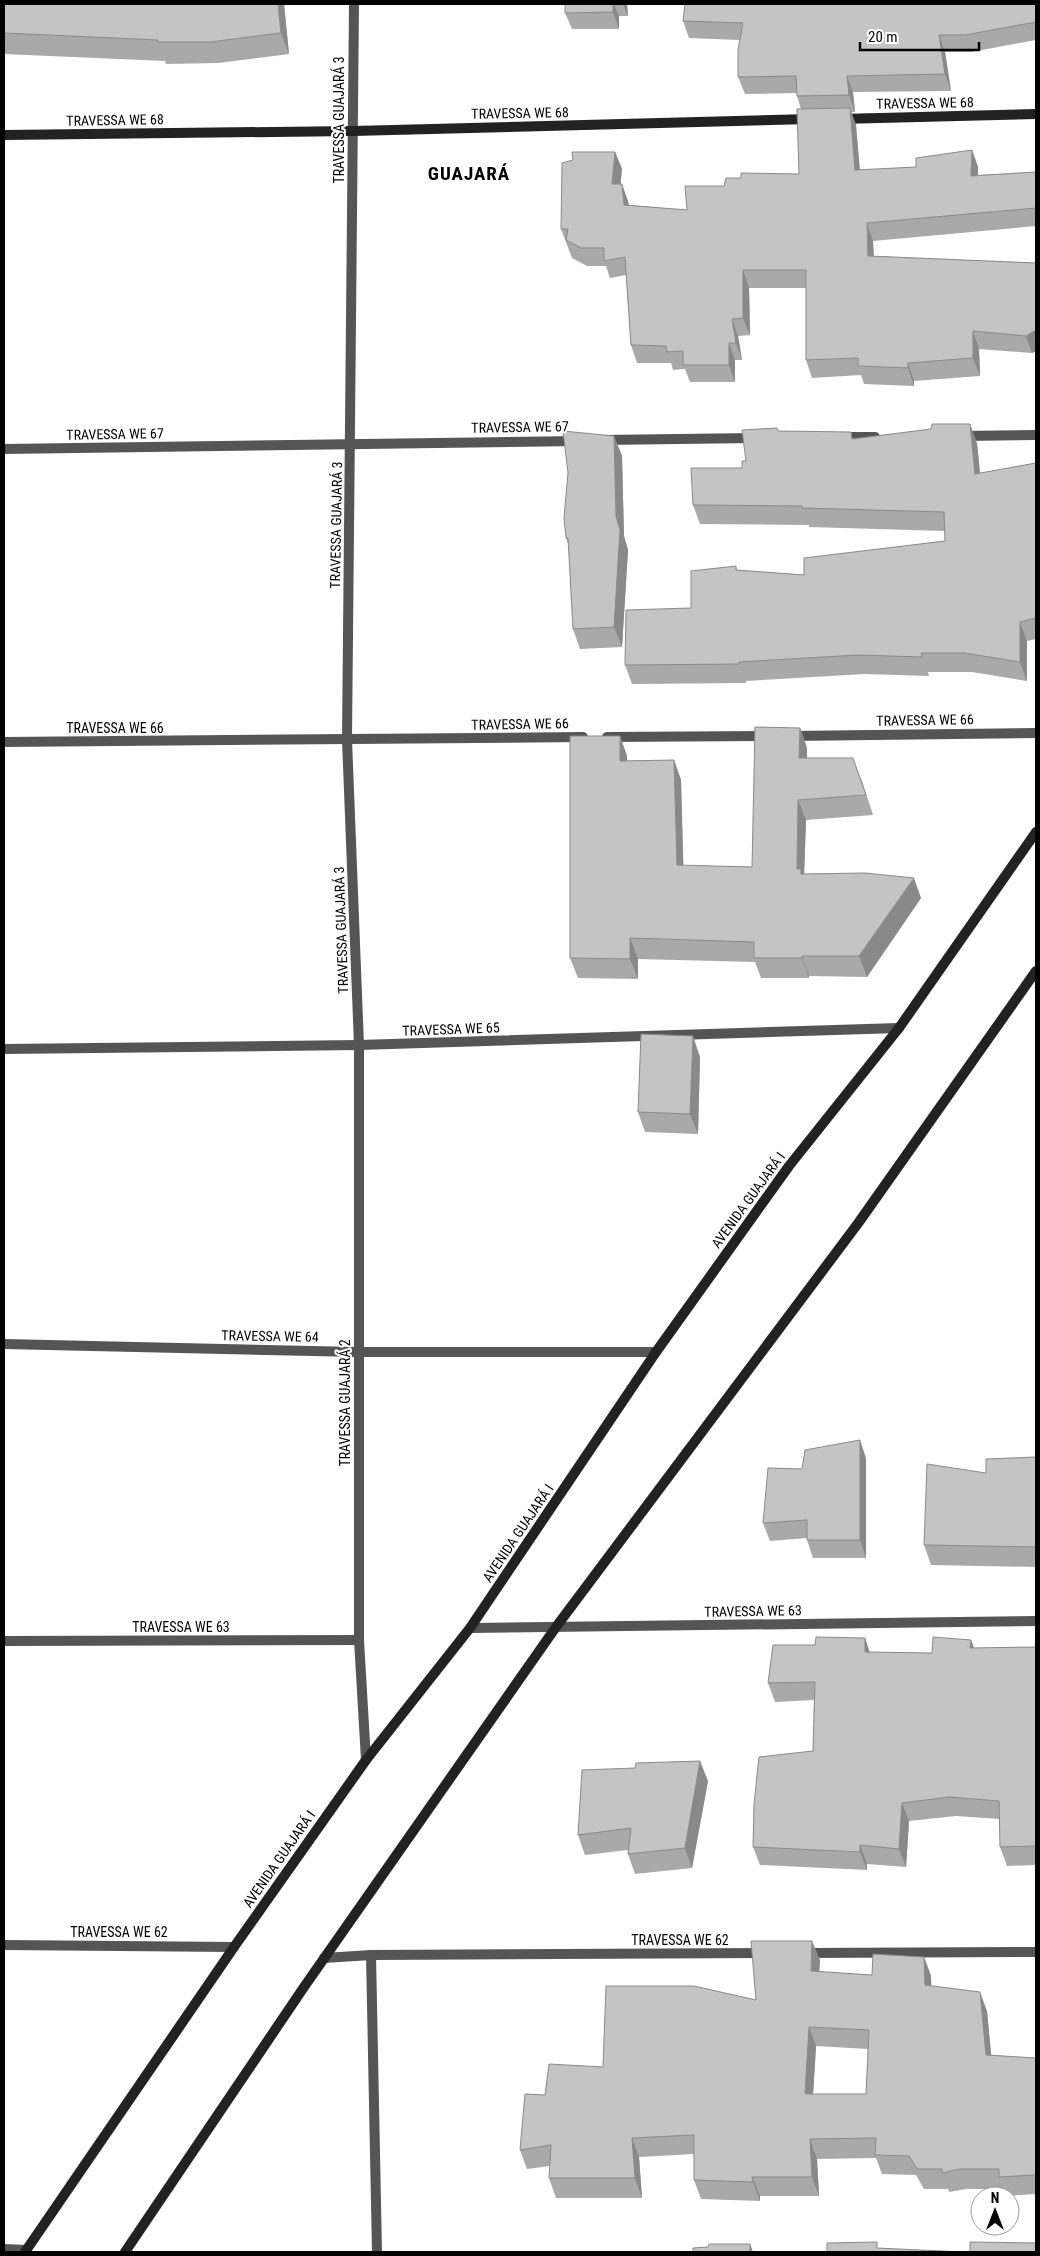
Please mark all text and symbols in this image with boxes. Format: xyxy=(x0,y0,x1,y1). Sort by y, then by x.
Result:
scale bar xyxy=(860,20,979,52)
text: 20 m xyxy=(868,28,898,46)
street label: TRAVESSA GUAJARÁ 3 xyxy=(330,56,347,184)
street label: TRAVESSA WE 68 xyxy=(876,94,974,112)
street label: TRAVESSA WE 68 xyxy=(471,104,569,122)
street label: TRAVESSA WE 68 xyxy=(66,111,164,129)
district label: GUAJARÁ xyxy=(428,162,510,185)
street label: TRAVESSA WE 67 xyxy=(471,418,569,436)
street label: TRAVESSA WE 67 xyxy=(66,425,164,443)
street label: TRAVESSA GUAJARÁ 3 xyxy=(326,461,345,589)
street label: TRAVESSA WE 66 xyxy=(876,711,974,729)
street label: TRAVESSA WE 66 xyxy=(471,715,569,733)
street label: TRAVESSA WE 66 xyxy=(66,720,164,736)
street label: TRAVESSA GUAJARÁ 3 xyxy=(330,866,351,994)
street label: TRAVESSA WE 65 xyxy=(402,1019,500,1039)
street label: AVENIDA GUAJARÁ I xyxy=(707,1148,788,1251)
street label: TRAVESSA WE 64 xyxy=(221,1327,319,1345)
street label: TRAVESSA GUAJARÁ 2 xyxy=(336,1339,353,1467)
street label: AVENIDA GUAJARÁ I xyxy=(479,1480,557,1585)
street label: TRAVESSA WE 63 xyxy=(704,1602,802,1620)
street label: TRAVESSA WE 63 xyxy=(132,1619,230,1635)
street label: AVENIDA GUAJARÁ I xyxy=(239,1807,318,1911)
street label: TRAVESSA WE 62 xyxy=(70,1924,168,1940)
street label: TRAVESSA WE 62 xyxy=(631,1932,729,1948)
north arrow xyxy=(970,2186,1020,2236)
text: N xyxy=(991,2190,999,2206)

